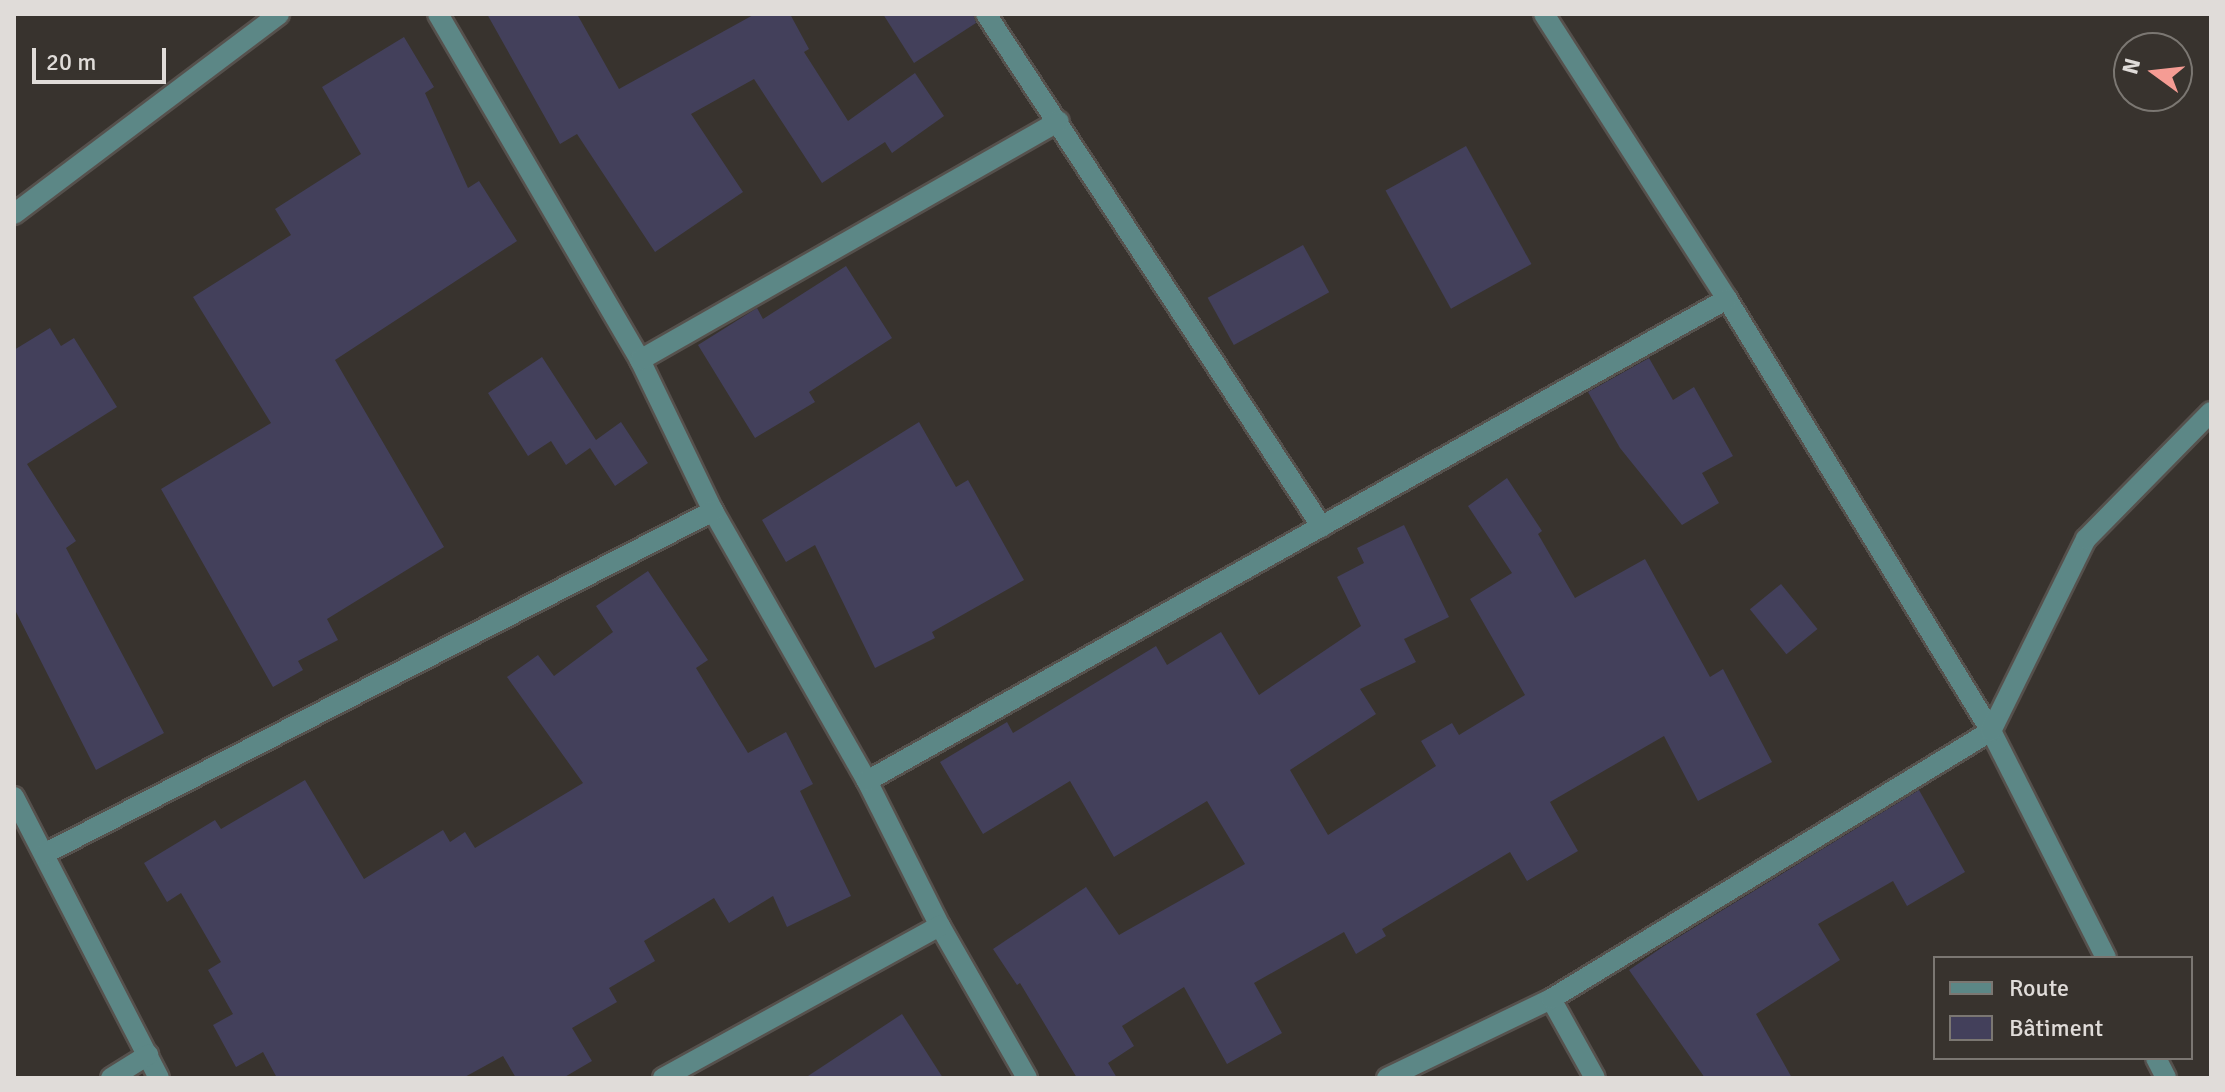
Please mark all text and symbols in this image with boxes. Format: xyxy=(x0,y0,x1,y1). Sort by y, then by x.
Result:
scale bar xyxy=(36,32,170,82)
north arrow xyxy=(2113,32,2193,112)
text: 20 m xyxy=(46,47,96,77)
text: N xyxy=(2116,55,2146,77)
legend xyxy=(1933,956,2193,1060)
text: Route xyxy=(2009,973,2069,1003)
text: Bâtiment xyxy=(2009,1013,2103,1043)

